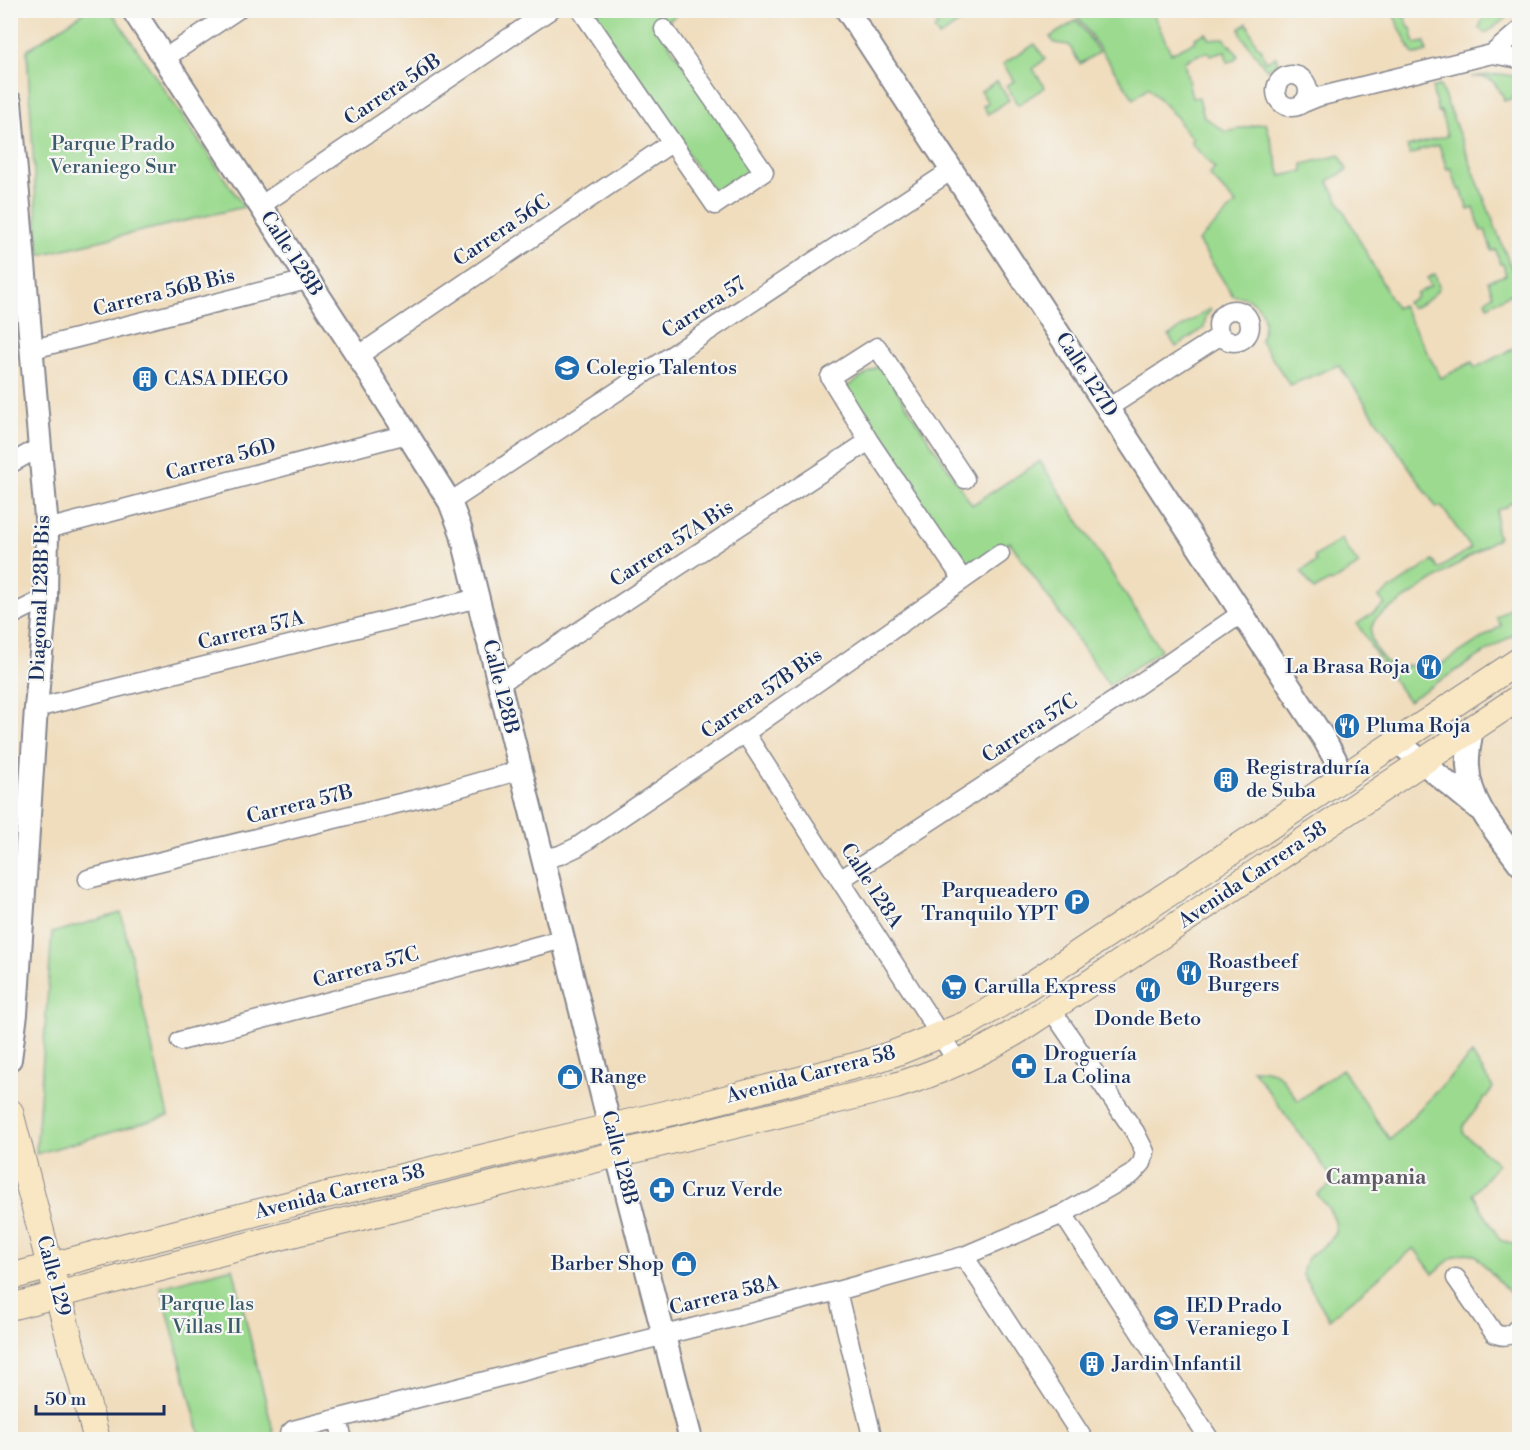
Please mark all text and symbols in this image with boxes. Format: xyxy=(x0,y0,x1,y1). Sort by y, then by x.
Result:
street label: Carrera 56B xyxy=(340,48,446,132)
park label: Parque Prado Veraniego Sur xyxy=(48,132,177,180)
street label: Carrera 56C xyxy=(449,190,555,272)
street label: Calle 128B xyxy=(254,207,328,301)
street label: Carrera 56B Bis xyxy=(91,263,237,323)
street label: Carrera 57 xyxy=(657,272,751,344)
street label: Calle 127D xyxy=(1049,328,1123,422)
school or university icon: Colegio Talentos xyxy=(552,353,582,383)
place label: Colegio Talentos xyxy=(586,356,737,381)
building icon: CASA DIEGO xyxy=(130,364,160,394)
place label: CASA DIEGO xyxy=(164,367,288,392)
street label: Carrera 56D xyxy=(163,433,279,487)
street label: Carrera 57A Bis xyxy=(606,495,738,593)
street label: Diagonal 128B Bis xyxy=(26,514,56,682)
street label: Carrera 57A xyxy=(195,605,308,656)
street label: Calle 128B xyxy=(476,637,524,737)
street label: Carrera 57B Bis xyxy=(697,643,827,745)
restaurant icon: La Brasa Roja xyxy=(1414,652,1444,682)
place label: La Brasa Roja xyxy=(1285,655,1411,680)
street label: Carrera 57C xyxy=(978,689,1082,769)
restaurant icon: Pluma Roja xyxy=(1332,711,1362,741)
place label: Pluma Roja xyxy=(1366,714,1471,739)
place label: Registraduría de Suba xyxy=(1246,756,1371,804)
building icon: Registraduría de Suba xyxy=(1211,765,1241,795)
street label: Carrera 57B xyxy=(244,780,356,830)
street label: Avenida Carrera 58 xyxy=(1173,816,1332,935)
street label: Calle 128A xyxy=(834,839,908,934)
place label: Parqueadero Tranquilo YPT xyxy=(921,879,1058,927)
parking icon: Parqueadero Tranquilo YPT xyxy=(1062,887,1092,917)
street label: Carrera 57C xyxy=(310,942,422,994)
place label: Roastbeef Burgers xyxy=(1207,950,1299,998)
restaurant icon: Roastbeef Burgers xyxy=(1174,958,1204,988)
supermarket icon: Carulla Express xyxy=(939,972,969,1002)
place label: Carulla Express xyxy=(974,975,1116,1000)
restaurant icon: Donde Beto xyxy=(1133,975,1163,1005)
place label: Donde Beto xyxy=(1095,1007,1201,1032)
street label: Avenida Carrera 58 xyxy=(723,1040,898,1110)
place label: Droguería La Colina xyxy=(1044,1042,1138,1090)
pharmacy icon: Droguería La Colina xyxy=(1009,1051,1039,1081)
shop icon: Range xyxy=(555,1062,585,1092)
place label: Range xyxy=(590,1065,647,1090)
street label: Calle 128B xyxy=(595,1108,643,1208)
street label: Avenida Carrera 58 xyxy=(251,1159,428,1225)
district label: Campania xyxy=(1326,1165,1427,1191)
pharmacy icon: Cruz Verde xyxy=(647,1175,677,1205)
place label: Cruz Verde xyxy=(682,1178,783,1203)
street label: Calle 129 xyxy=(30,1233,76,1319)
shop icon: Barber Shop xyxy=(669,1249,699,1279)
place label: Barber Shop xyxy=(550,1252,664,1277)
street label: Carrera 58A xyxy=(667,1270,782,1322)
park label: Parque las Villas II xyxy=(160,1292,254,1340)
place label: IED Prado Veraniego I xyxy=(1185,1294,1290,1342)
school or university icon: IED Prado Veraniego I xyxy=(1151,1303,1181,1333)
building icon: Jardin Infantil xyxy=(1077,1349,1107,1379)
place label: Jardin Infantil xyxy=(1111,1352,1242,1377)
scale bar xyxy=(36,1378,164,1416)
text: 50 m xyxy=(45,1388,87,1411)

